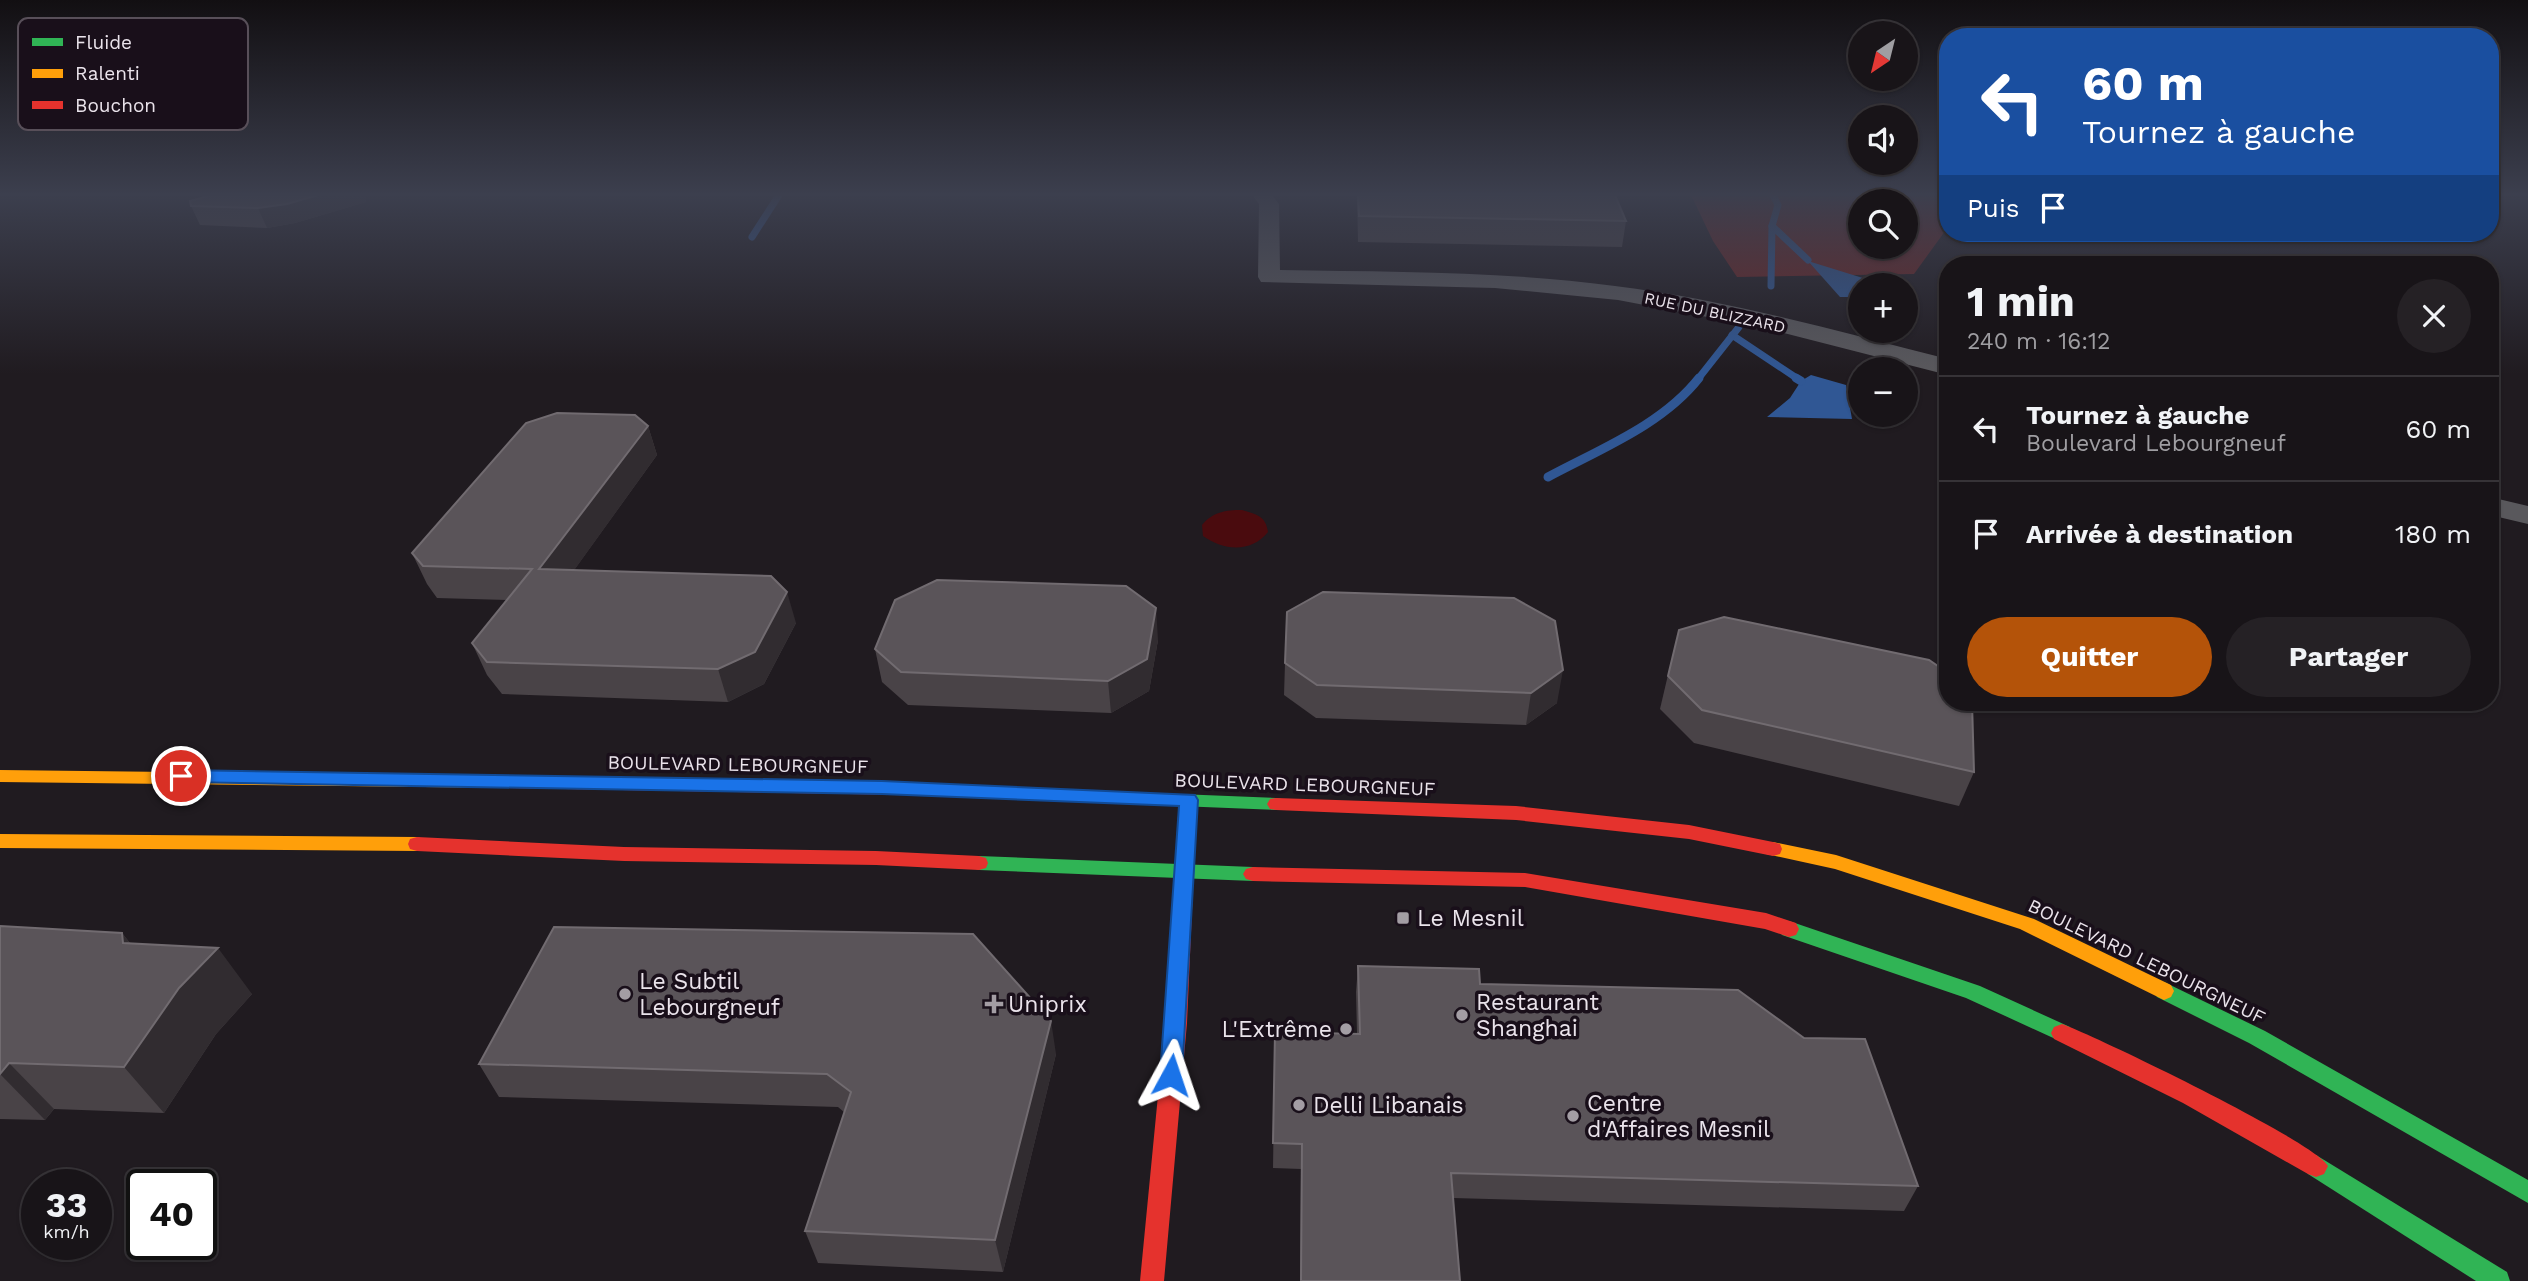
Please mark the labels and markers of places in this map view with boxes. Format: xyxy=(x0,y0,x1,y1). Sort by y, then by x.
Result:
pin xyxy=(151,746,211,806)
place label: Le Mesnil xyxy=(1417,905,1524,932)
marker: Le Mesnil xyxy=(1395,910,1411,926)
place label: Le Subtil Lebourgneuf xyxy=(639,968,780,1021)
marker: Le Subtil Lebourgneuf xyxy=(617,986,633,1002)
place label: Restaurant Shanghai xyxy=(1476,989,1599,1042)
place label: Uniprix xyxy=(1008,991,1087,1018)
marker: Uniprix xyxy=(986,996,1002,1012)
marker: Restaurant Shanghai xyxy=(1454,1007,1470,1023)
place label: L'Extrême xyxy=(1222,1016,1332,1043)
marker: L'Extrême xyxy=(1338,1021,1354,1037)
place label: Centre d'Affaires Mesnil xyxy=(1587,1090,1770,1143)
place label: Delli Libanais xyxy=(1313,1092,1464,1119)
marker: Delli Libanais xyxy=(1291,1097,1307,1113)
marker: Centre d'Affaires Mesnil xyxy=(1565,1108,1581,1124)

